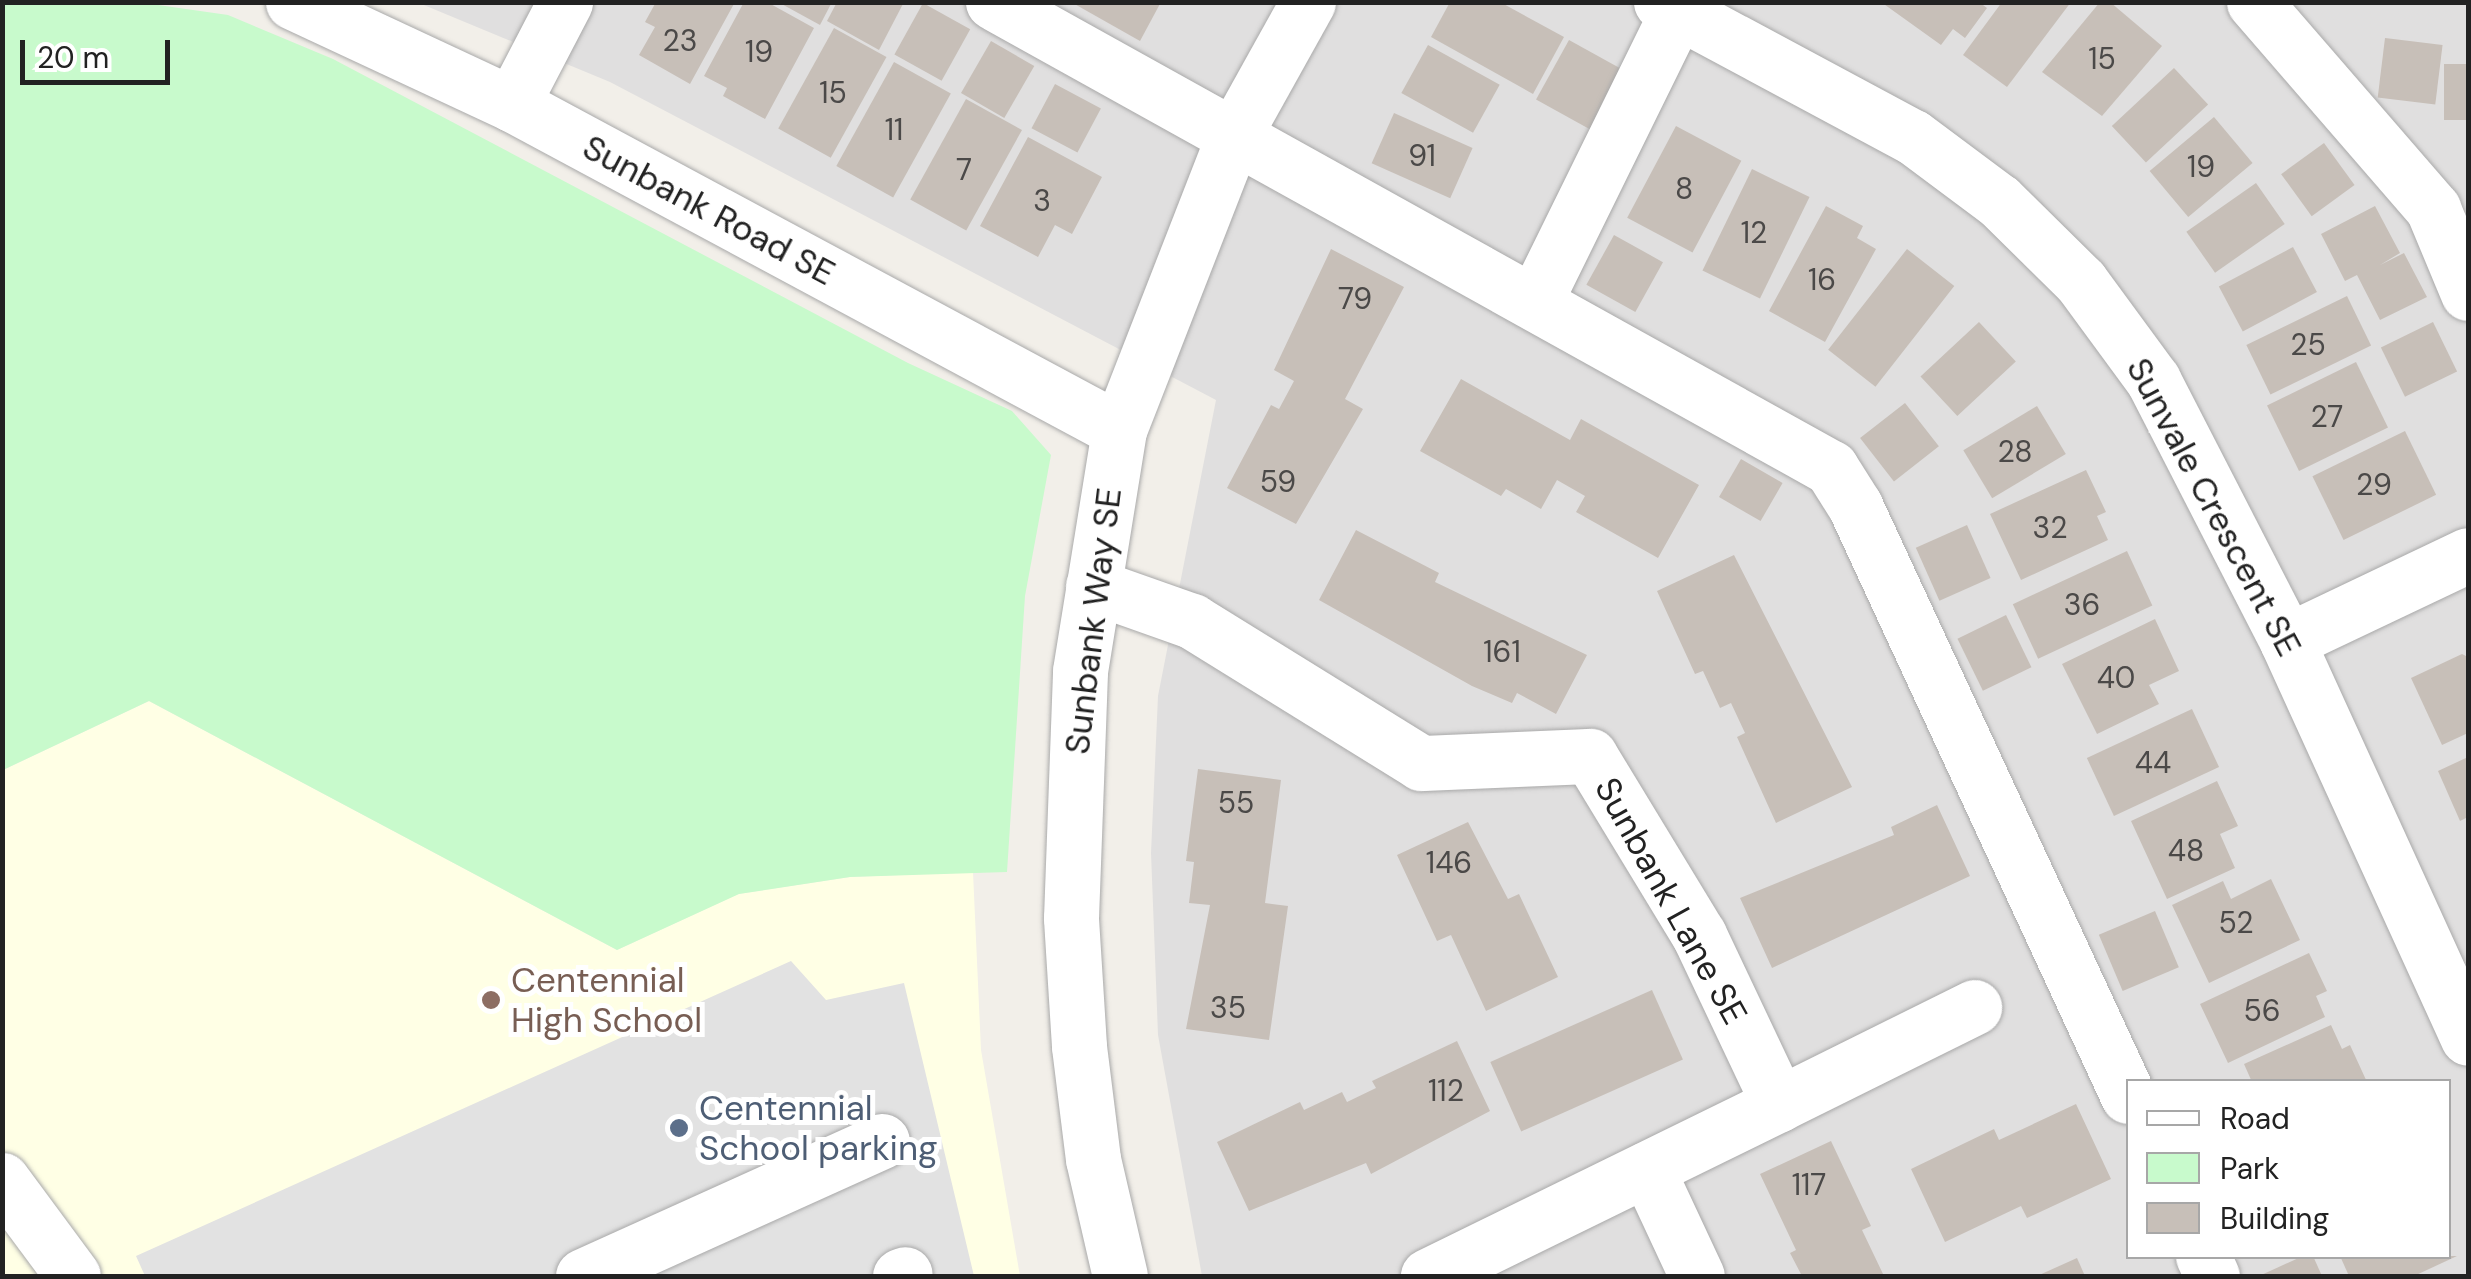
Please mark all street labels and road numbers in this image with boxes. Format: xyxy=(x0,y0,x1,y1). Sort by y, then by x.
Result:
street label: Sunbank Road SE xyxy=(576,126,842,294)
street label: Sunvale Crescent SE xyxy=(2118,351,2310,663)
street label: Sunbank Way SE xyxy=(1056,485,1130,757)
street label: Sunbank Lane SE xyxy=(1586,770,1756,1032)

